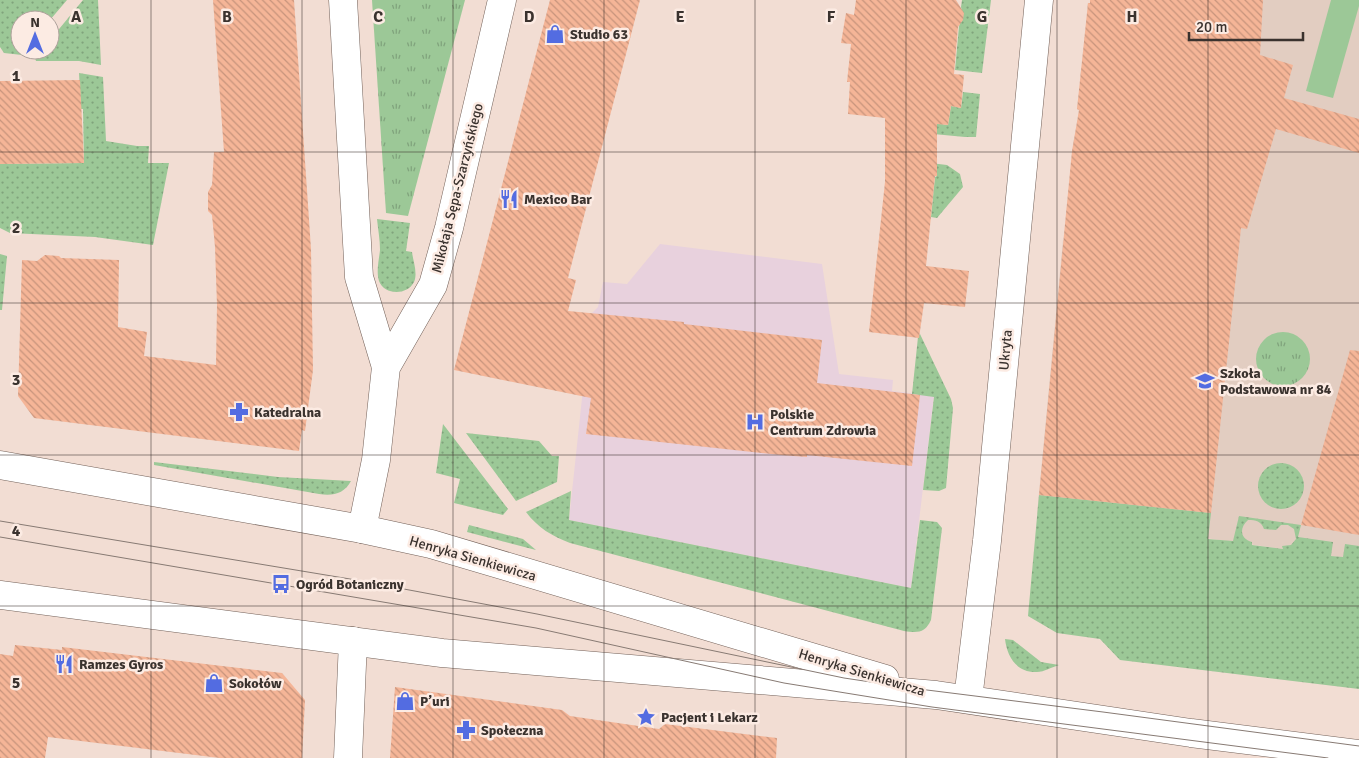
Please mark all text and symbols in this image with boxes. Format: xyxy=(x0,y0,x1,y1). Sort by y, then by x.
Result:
text: A xyxy=(71,7,82,27)
text: B xyxy=(222,7,232,27)
text: C xyxy=(373,7,383,27)
text: D xyxy=(524,7,535,27)
text: E xyxy=(675,7,685,27)
text: F xyxy=(827,7,836,27)
text: G xyxy=(977,7,987,27)
text: H xyxy=(1127,7,1137,27)
north arrow xyxy=(10,10,60,60)
scale bar xyxy=(1189,10,1303,42)
text: N xyxy=(30,14,40,31)
text: 20 m xyxy=(1196,18,1227,36)
shop icon: Studio 63 xyxy=(544,23,566,45)
place label: Studio 63 xyxy=(570,26,628,43)
text: 1 xyxy=(12,66,21,86)
street label: Mikołaja Sępa-Szarzyńskiego xyxy=(428,101,487,275)
restaurant icon: Mexico Bar xyxy=(498,188,520,210)
place label: Mexico Bar xyxy=(524,191,592,208)
text: 2 xyxy=(12,218,20,238)
street label: Ukryta xyxy=(995,329,1016,371)
place label: Szkoła Podstawowa nr 84 xyxy=(1220,365,1332,398)
text: 3 xyxy=(12,370,20,390)
school or university icon: Szkoła Podstawowa nr 84 xyxy=(1194,370,1216,392)
pharmacy icon: Katedralna xyxy=(228,401,250,423)
place label: Katedralna xyxy=(254,404,321,421)
place label: Polskie Centrum Zdrowia xyxy=(770,406,876,439)
hospital icon: Polskie Centrum Zdrowia xyxy=(744,411,766,433)
text: 4 xyxy=(12,521,21,541)
street label: Henryka Sienkiewicza xyxy=(407,532,538,585)
bus stop icon: Ogród Botaniczny xyxy=(270,573,292,595)
place label: Ogród Botaniczny xyxy=(296,576,404,593)
street label: Henryka Sienkiewicza xyxy=(797,645,927,700)
restaurant icon: Ramzes Gyros xyxy=(53,653,75,675)
place label: Ramzes Gyros xyxy=(79,656,163,673)
shop icon: Sokołów xyxy=(203,672,225,694)
text: 5 xyxy=(12,673,20,693)
place label: Sokołów xyxy=(229,675,282,692)
shop icon: P’uri xyxy=(394,690,416,712)
place label: P’uri xyxy=(420,693,450,710)
place icon: Pacjent i Lekarz xyxy=(635,706,657,728)
place label: Pacjent i Lekarz xyxy=(661,709,758,726)
pharmacy icon: Społeczna xyxy=(455,719,477,741)
place label: Społeczna xyxy=(481,722,543,739)

